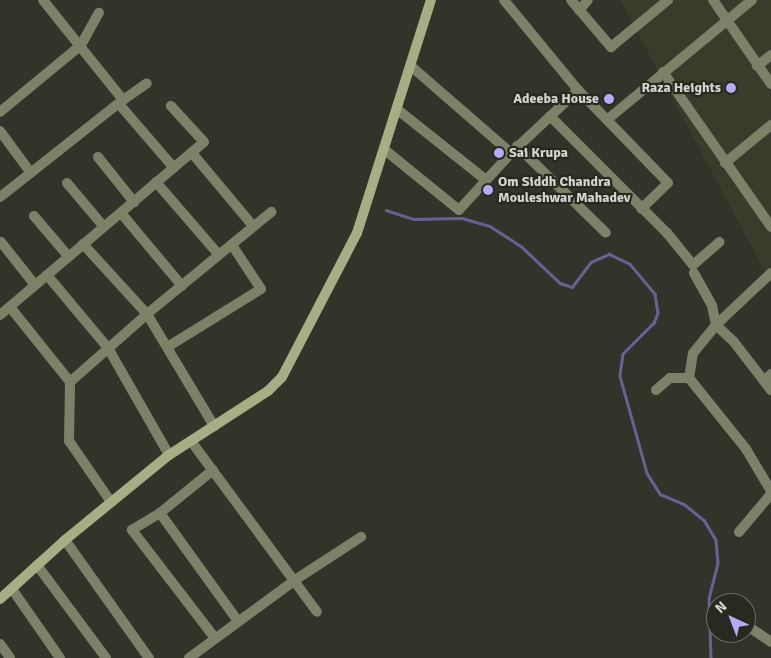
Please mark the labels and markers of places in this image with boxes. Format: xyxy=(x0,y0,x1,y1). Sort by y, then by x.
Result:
place label: Raza Heights xyxy=(641,80,721,96)
marker: Raza Heights xyxy=(725,82,737,94)
place label: Adeeba House xyxy=(513,91,599,107)
marker: Adeeba House xyxy=(603,93,615,105)
place label: Sai Krupa xyxy=(509,145,568,161)
marker: Sai Krupa xyxy=(493,147,505,159)
place label: Om Siddh Chandra Mouleshwar Mahadev xyxy=(498,174,631,206)
marker: Om Siddh Chandra Mouleshwar Mahadev xyxy=(482,184,494,196)

